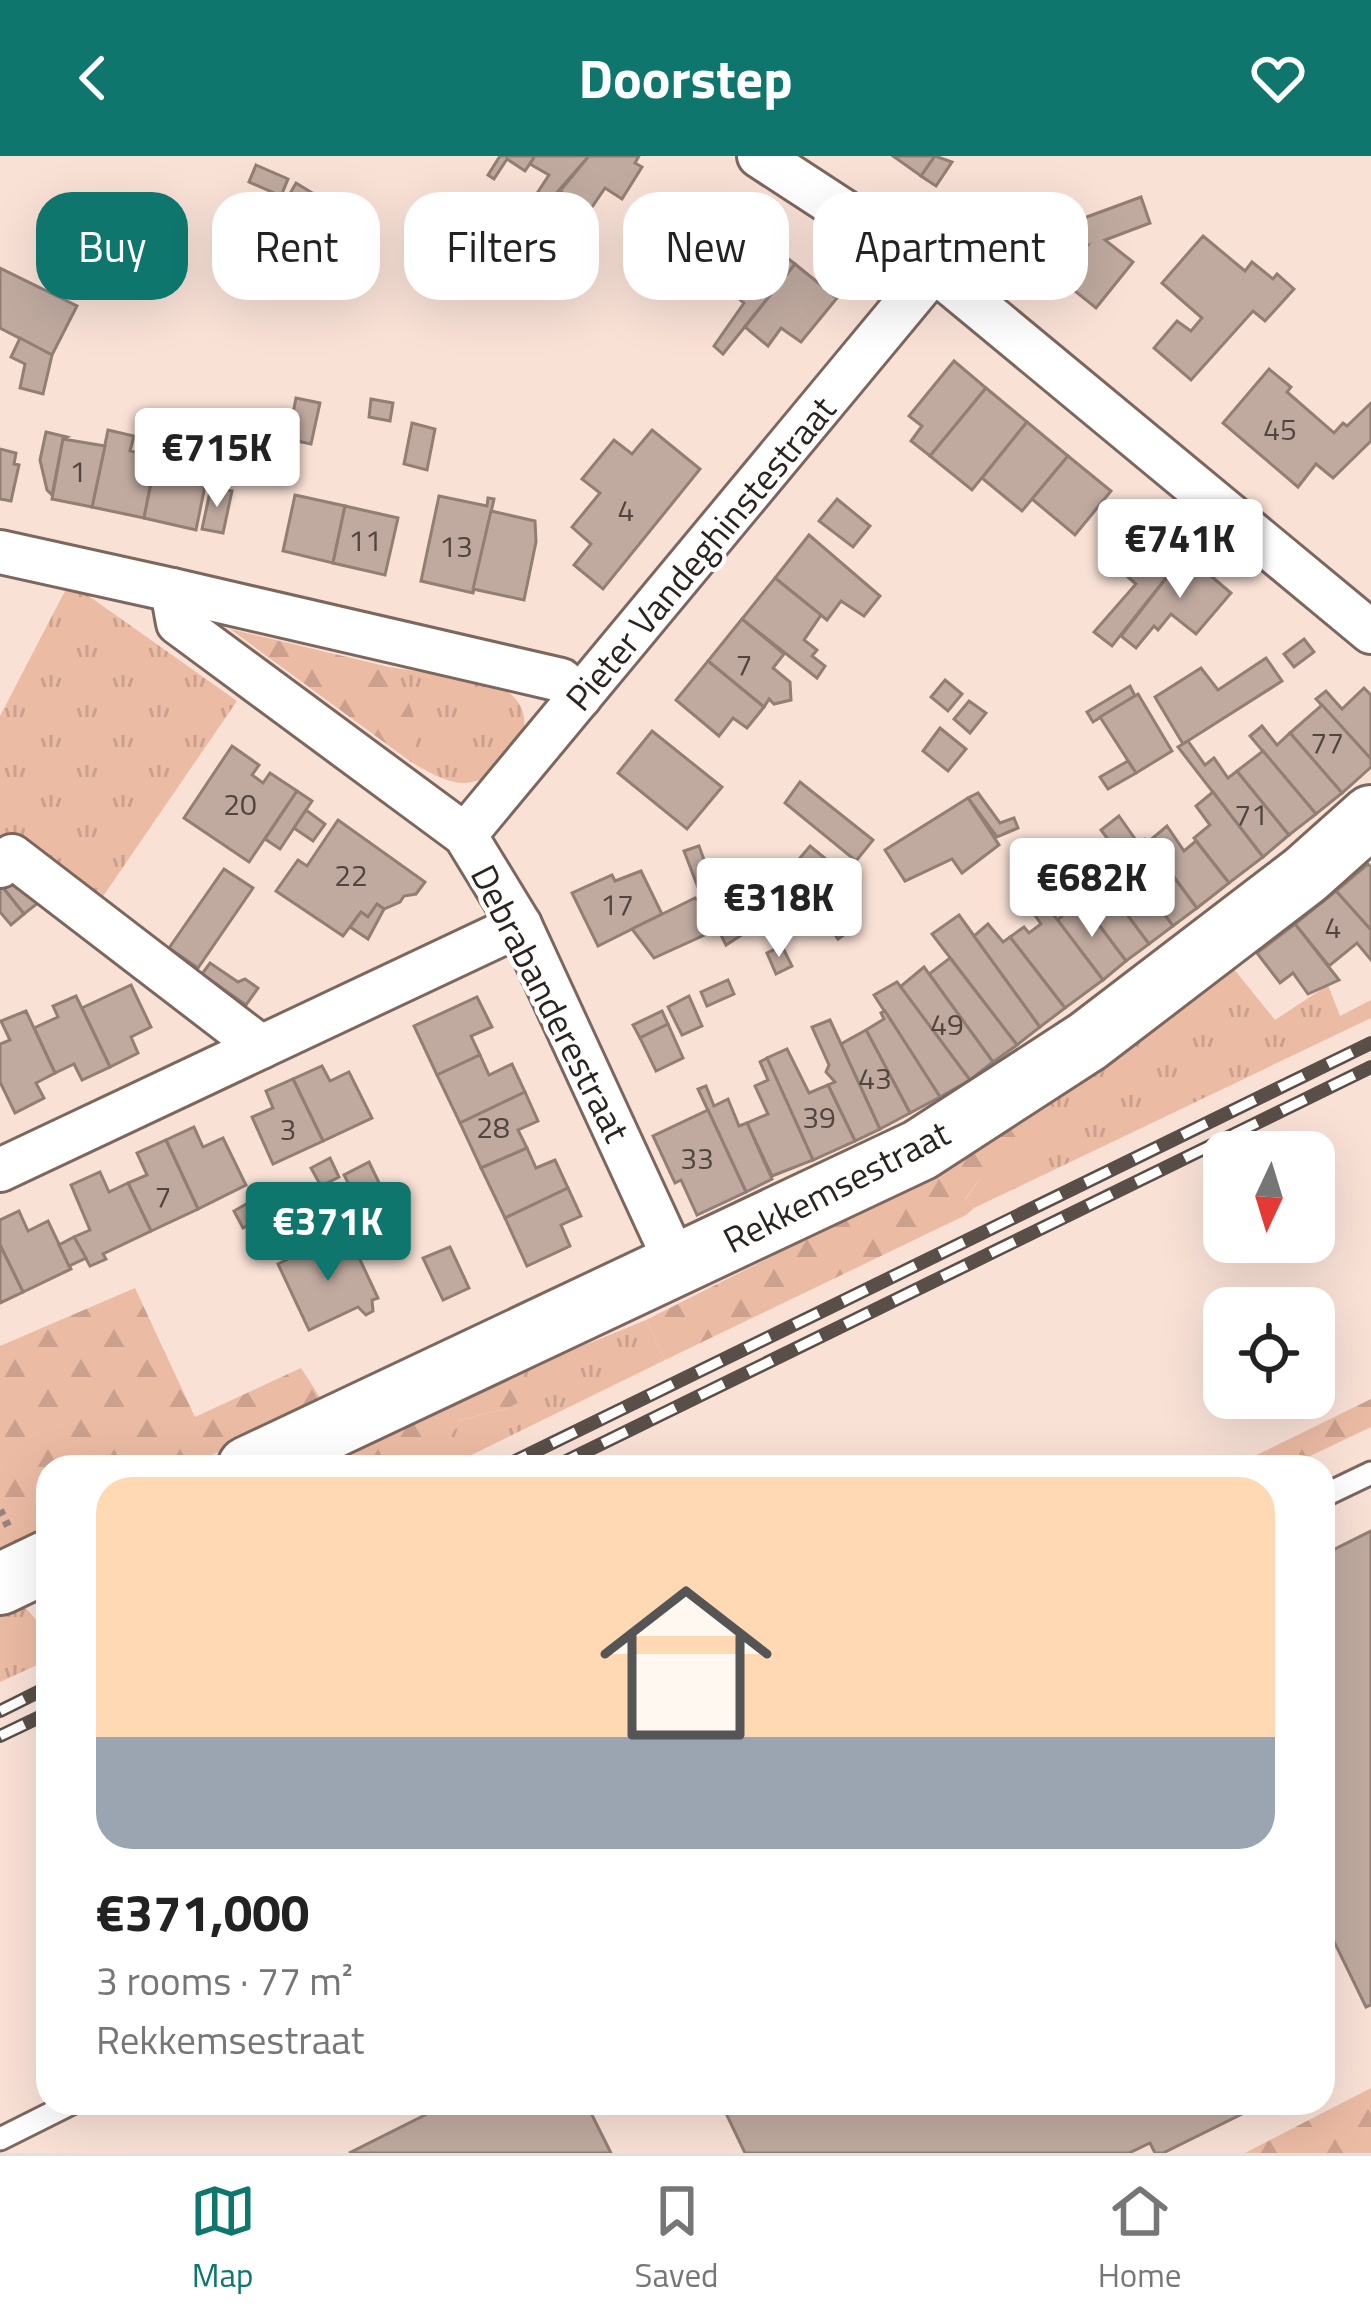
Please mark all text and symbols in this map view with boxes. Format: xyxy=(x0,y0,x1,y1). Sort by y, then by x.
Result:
text: Doorstep xyxy=(578,37,793,119)
icon: back xyxy=(60,45,126,111)
icon: heart xyxy=(1245,45,1311,111)
chip: Buy xyxy=(36,192,188,300)
chip: Rent xyxy=(212,192,380,300)
chip: Filters xyxy=(404,192,599,300)
chip: New xyxy=(623,192,789,300)
chip: Apartment xyxy=(813,192,1088,300)
street label: Pieter Vandeghinstestraat xyxy=(552,383,849,722)
house number: 45 xyxy=(1263,406,1297,452)
pin: €715K xyxy=(133,408,301,510)
text: €715K xyxy=(162,417,272,476)
house number: 1 xyxy=(70,448,86,494)
house number: 4 xyxy=(618,487,634,533)
pin: €741K xyxy=(1096,499,1264,601)
text: €741K xyxy=(1125,508,1235,567)
house number: 11 xyxy=(348,517,382,563)
house number: 13 xyxy=(439,523,473,569)
house number: 7 xyxy=(736,641,752,687)
house number: 77 xyxy=(1310,719,1344,765)
house number: 20 xyxy=(223,781,257,827)
house number: 71 xyxy=(1234,791,1268,837)
pin: €682K xyxy=(1008,838,1176,940)
text: €682K xyxy=(1037,847,1147,906)
house number: 22 xyxy=(334,852,368,898)
street label: Debrabanderestraat xyxy=(457,855,645,1152)
pin: €318K xyxy=(695,858,863,960)
text: €318K xyxy=(724,867,834,926)
house number: 17 xyxy=(600,881,634,927)
house number: 4 xyxy=(1325,904,1341,950)
house number: 49 xyxy=(930,1001,964,1047)
house number: 43 xyxy=(858,1055,892,1101)
house number: 39 xyxy=(802,1094,836,1140)
house number: 28 xyxy=(476,1104,510,1150)
street label: Rekkemsestraat xyxy=(713,1105,959,1267)
house number: 3 xyxy=(280,1106,296,1152)
north arrow xyxy=(1203,1131,1335,1263)
map controls xyxy=(1203,1131,1335,1419)
house number: 33 xyxy=(680,1135,714,1181)
house number: 7 xyxy=(155,1173,171,1219)
pin: €371K xyxy=(244,1182,412,1284)
text: €371K xyxy=(273,1191,383,1250)
button: locate xyxy=(1203,1287,1335,1419)
icon: home xyxy=(578,1555,794,1771)
text: €371,000 xyxy=(96,1873,309,1951)
text: 3 rooms · 77 m² xyxy=(96,1951,353,2010)
text: Rekkemsestraat xyxy=(96,2010,364,2069)
tab: Map xyxy=(190,2178,256,2300)
tab: Saved xyxy=(635,2178,719,2300)
tab: Home xyxy=(1098,2178,1181,2300)

